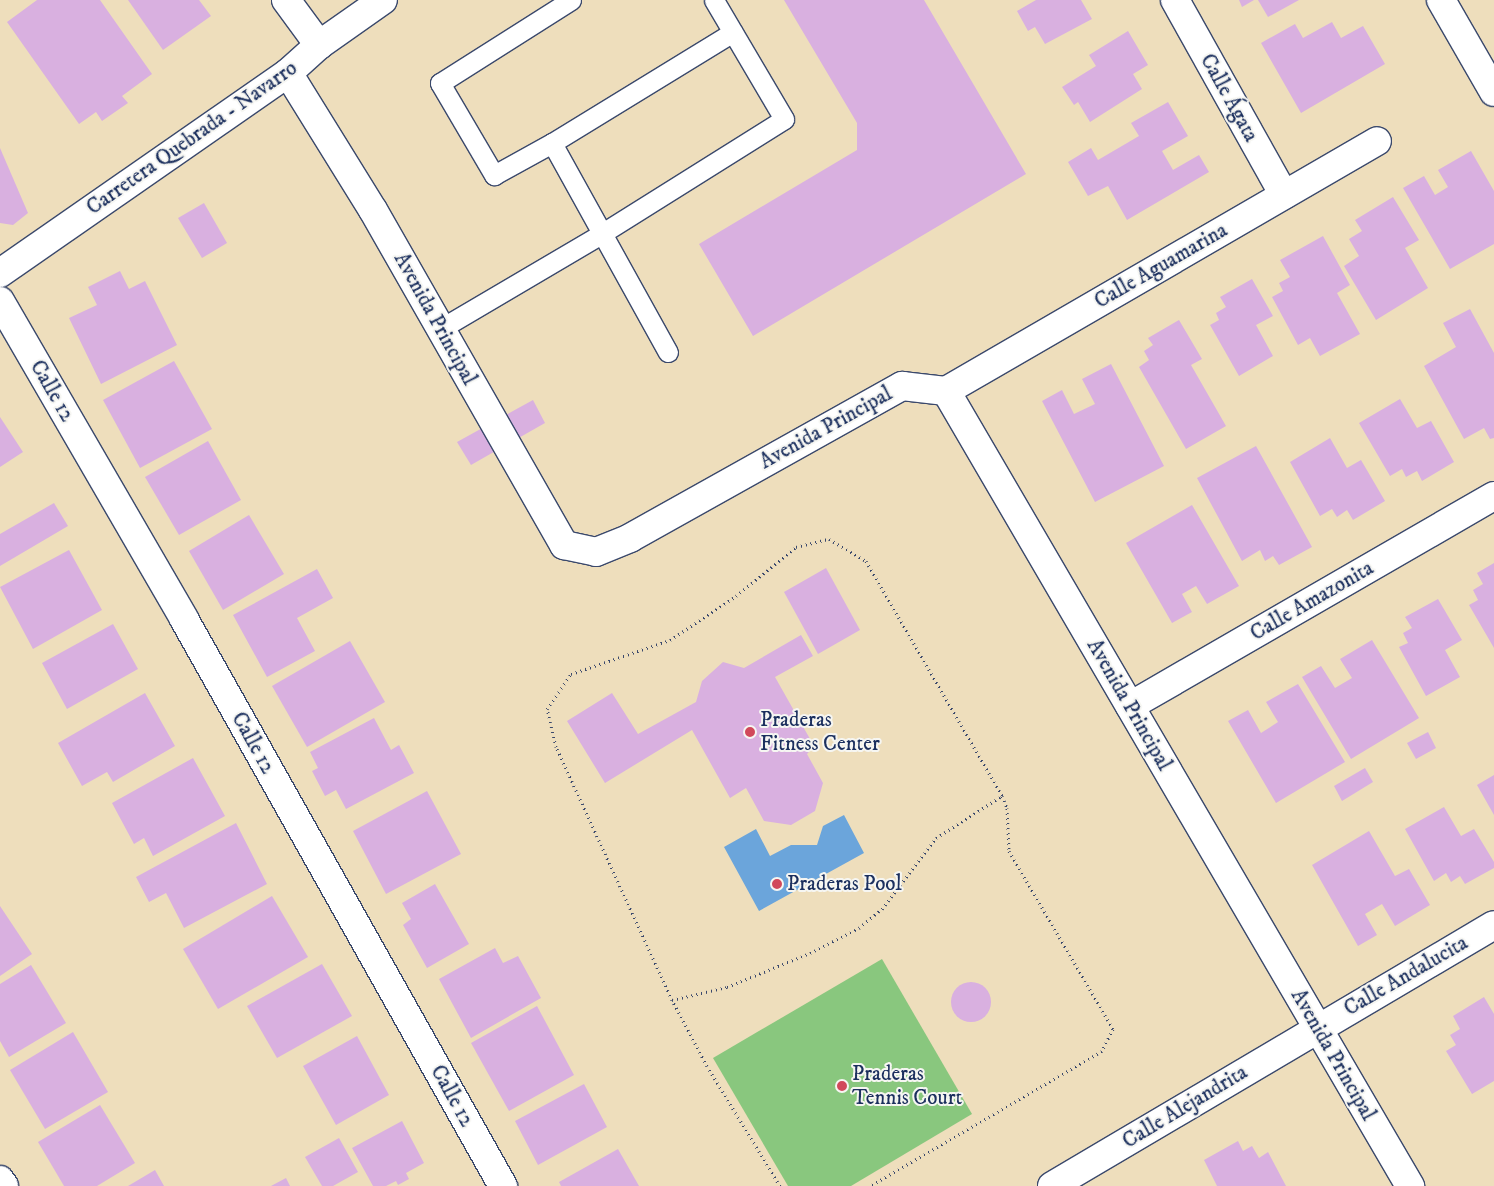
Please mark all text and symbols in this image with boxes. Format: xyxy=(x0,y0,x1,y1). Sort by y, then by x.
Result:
street label: Calle Ágata xyxy=(1195,50,1263,146)
street label: Carretera Quebrada - Navarro xyxy=(82,56,302,220)
street label: Calle Aguamarina xyxy=(1090,218,1232,314)
street label: Avenida Principal xyxy=(388,248,482,390)
street label: Calle 12 xyxy=(24,356,80,426)
street label: Avenida Principal xyxy=(755,381,897,475)
street label: Calle Amazonita xyxy=(1246,556,1378,646)
street label: Avenida Principal xyxy=(1081,635,1177,775)
place label: Praderas Fitness Center xyxy=(760,707,880,757)
street label: Calle 12 xyxy=(226,708,280,778)
marker: Praderas Fitness Center xyxy=(744,726,756,738)
place label: Praderas Pool xyxy=(787,871,902,897)
marker: Praderas Pool xyxy=(771,878,783,890)
street label: Calle Andalucita xyxy=(1340,930,1472,1022)
street label: Avenida Principal xyxy=(1285,985,1381,1125)
street label: Calle Alejandrita xyxy=(1118,1060,1252,1154)
street label: Calle 12 xyxy=(425,1061,479,1131)
place label: Praderas Tennis Court xyxy=(852,1061,962,1111)
marker: Praderas Tennis Court xyxy=(836,1080,848,1092)

